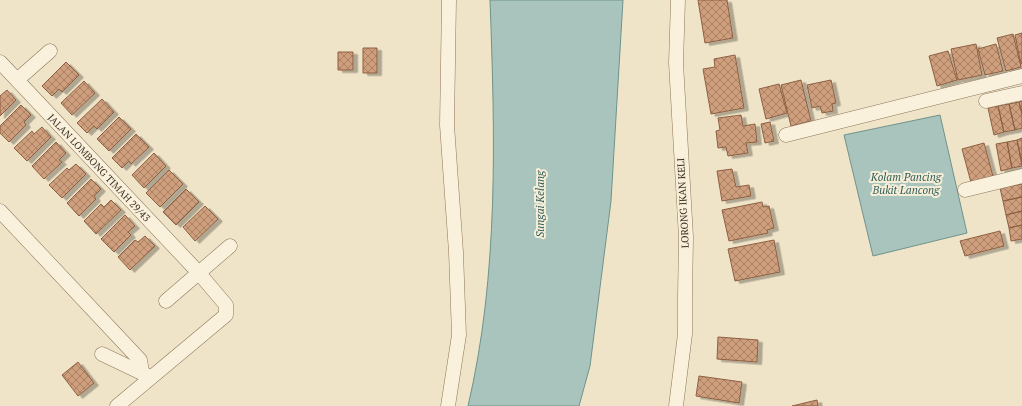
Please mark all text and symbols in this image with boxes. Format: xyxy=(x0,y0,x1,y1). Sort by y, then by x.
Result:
street label: JALAN LOMBONG TIMAH 29/43 xyxy=(45,111,153,224)
street label: LORONG IKAN KELI xyxy=(674,157,692,248)
water label: Sungai Kelang xyxy=(533,170,547,237)
water label: Kolam Pancing Bukit Lancong xyxy=(870,170,942,197)

